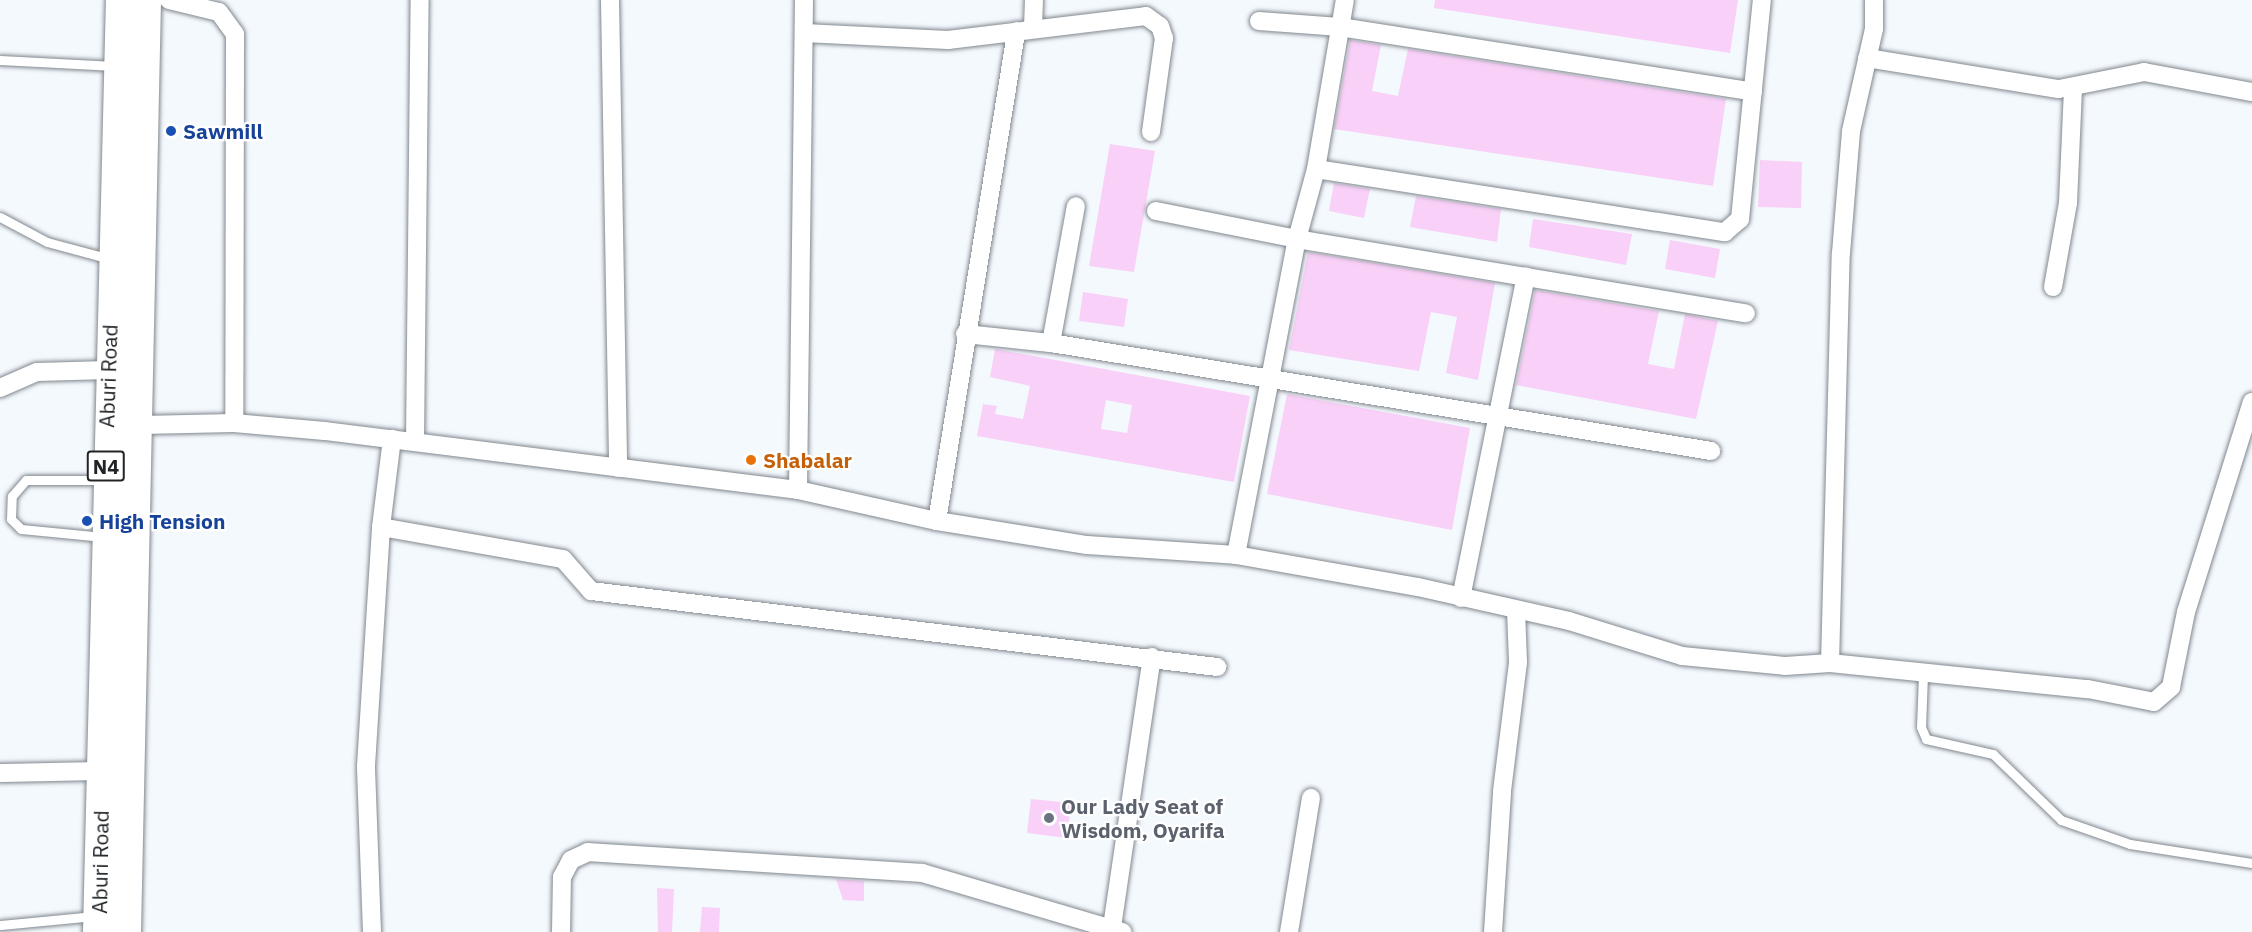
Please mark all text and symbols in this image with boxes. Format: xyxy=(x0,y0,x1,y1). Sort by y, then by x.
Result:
place label: Sawmill xyxy=(183,118,263,144)
marker: Sawmill xyxy=(164,124,178,138)
street label: Aburi Road xyxy=(94,324,122,428)
place label: Shabalar xyxy=(763,447,852,473)
road number: N4 xyxy=(86,449,126,483)
marker: Shabalar xyxy=(744,453,758,467)
place label: High Tension xyxy=(99,508,225,534)
marker: High Tension xyxy=(80,514,94,528)
place label: Our Lady Seat of Wisdom, Oyarifa xyxy=(1061,793,1225,843)
street label: Aburi Road xyxy=(86,810,114,914)
marker: Our Lady Seat of Wisdom, Oyarifa xyxy=(1042,811,1056,825)

